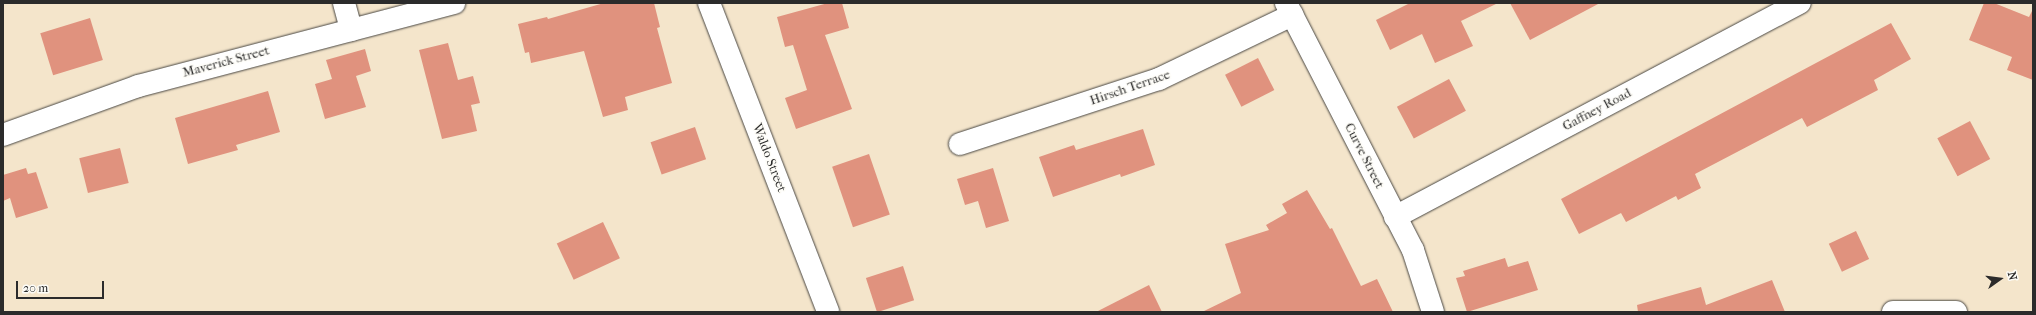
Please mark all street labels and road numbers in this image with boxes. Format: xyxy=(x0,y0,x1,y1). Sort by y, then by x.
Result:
street label: Maverick Street xyxy=(181,43,271,81)
street label: Hirsch Terrace xyxy=(1088,67,1172,109)
street label: Gaffney Road xyxy=(1560,85,1634,135)
street label: Curve Street xyxy=(1341,121,1387,191)
street label: Waldo Street xyxy=(749,122,789,194)

